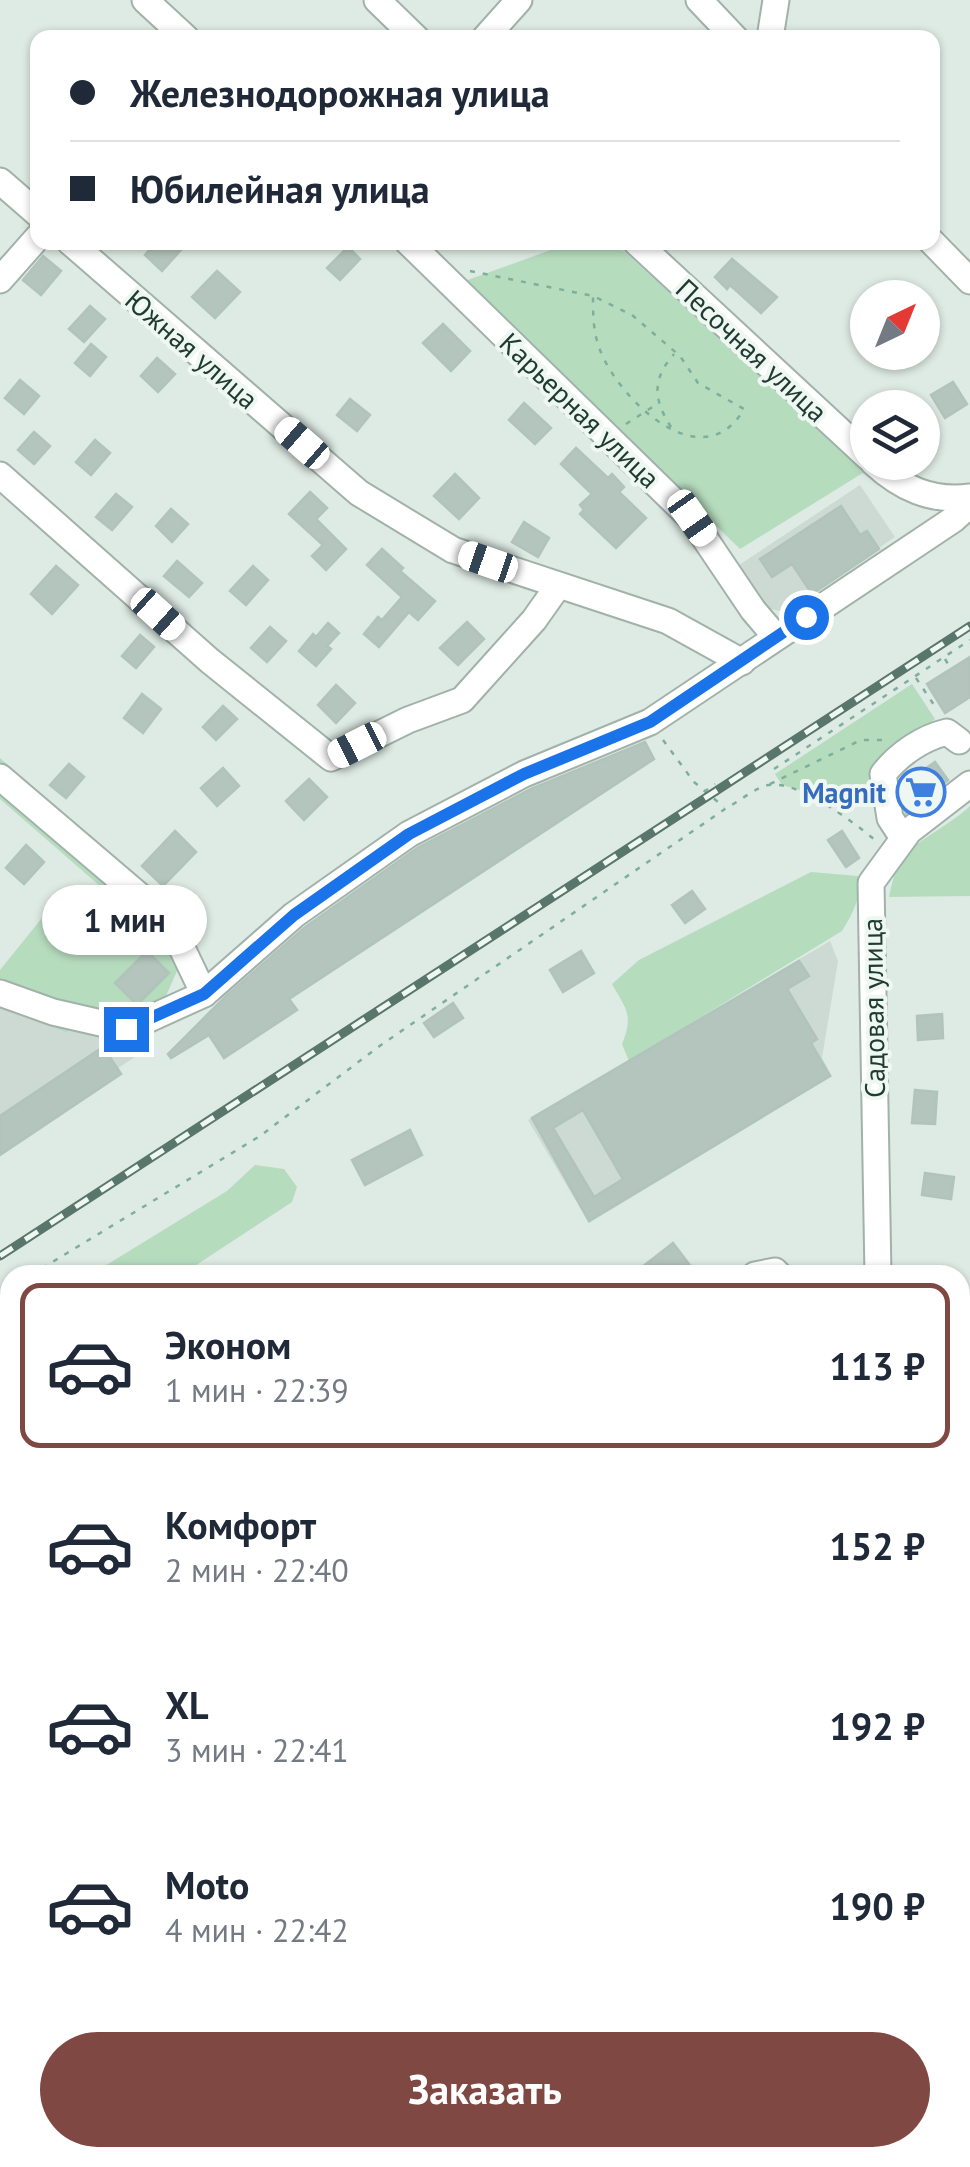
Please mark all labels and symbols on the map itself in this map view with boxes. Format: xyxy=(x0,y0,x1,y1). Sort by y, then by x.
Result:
street label: Песочная улица xyxy=(668,270,836,430)
north arrow xyxy=(850,280,940,370)
street label: Южная улица xyxy=(118,281,266,417)
street label: Карьерная улица xyxy=(492,324,668,496)
car xyxy=(270,412,334,474)
car xyxy=(663,485,721,551)
car xyxy=(455,538,521,586)
car xyxy=(126,583,190,645)
route start xyxy=(784,595,829,640)
car xyxy=(323,718,391,772)
supermarket icon: Magnit xyxy=(895,766,947,818)
place label: Magnit xyxy=(802,774,886,811)
callout: 1 мин xyxy=(44,884,208,954)
street label: Садовая улица xyxy=(853,918,893,1098)
route end xyxy=(104,1007,149,1052)

